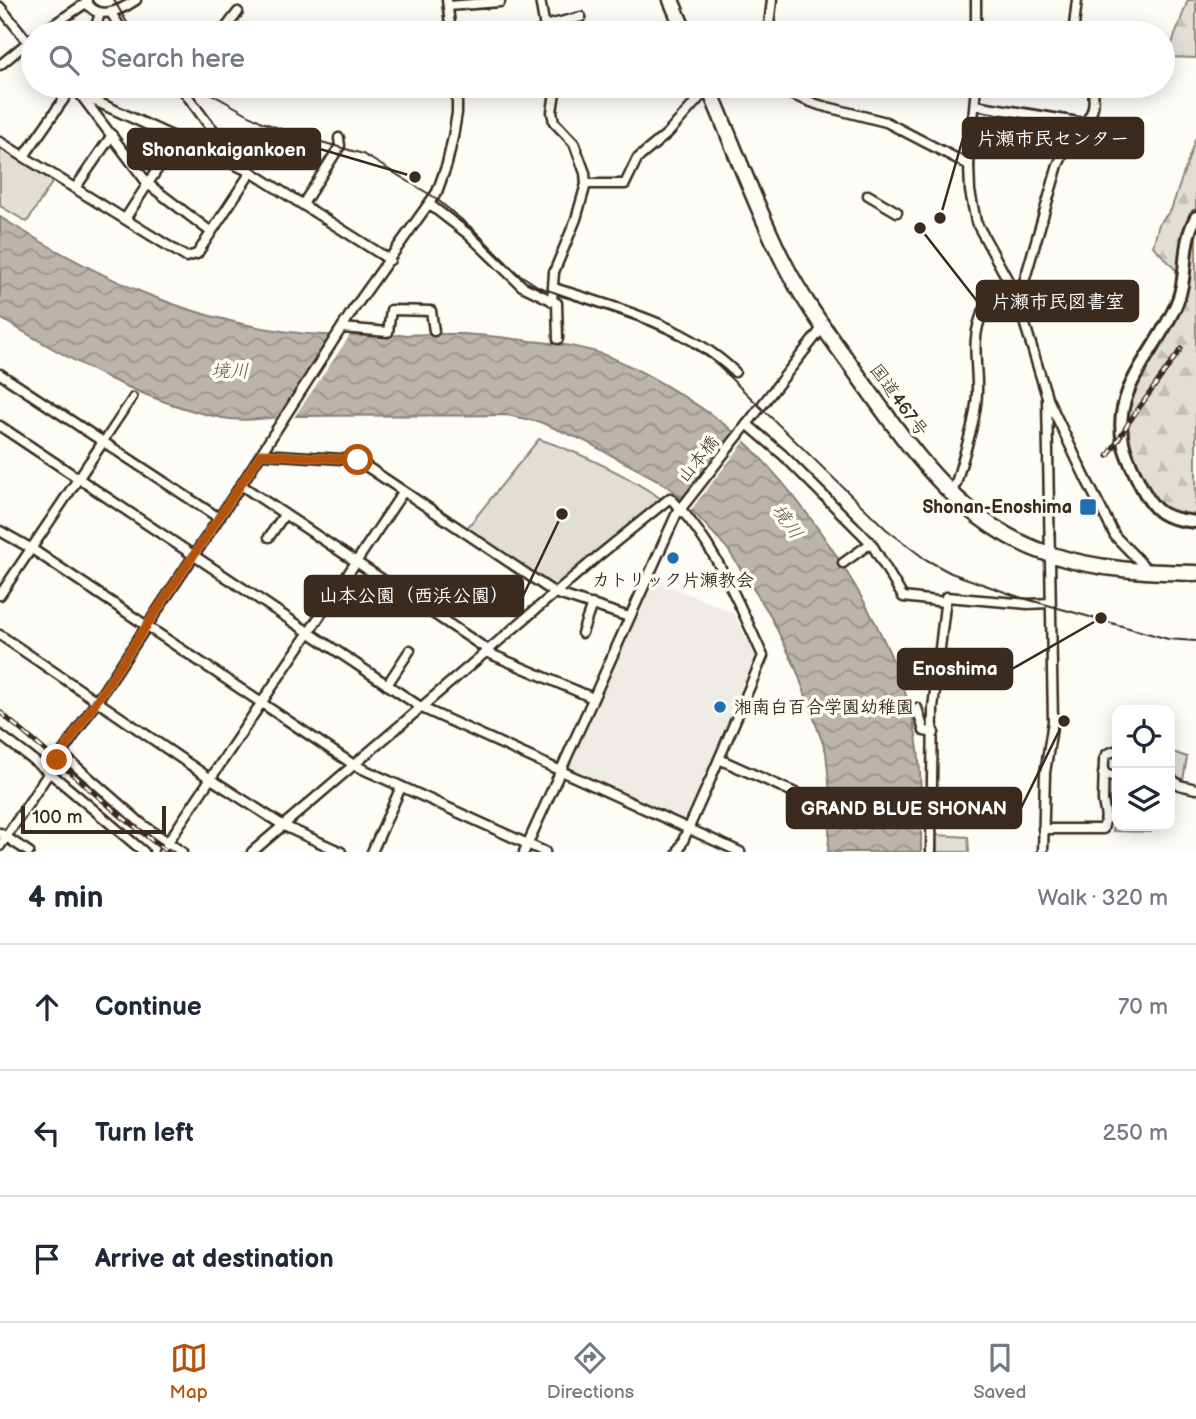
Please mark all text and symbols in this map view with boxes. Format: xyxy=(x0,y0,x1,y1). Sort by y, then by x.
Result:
search box xyxy=(21,21,1175,98)
icon: search xyxy=(45,41,83,79)
text: Search here xyxy=(101,44,245,75)
callout: 片瀬市民センター xyxy=(963,118,1143,158)
text: 片瀬市民センター xyxy=(977,128,1129,151)
callout: Shonankaigankoen xyxy=(128,129,320,169)
text: Shonankaigankoen xyxy=(142,139,306,162)
callout: 片瀬市民図書室 xyxy=(977,281,1138,321)
text: 片瀬市民図書室 xyxy=(991,291,1125,314)
water label: 境川 xyxy=(211,360,249,383)
street label: 国道467号 xyxy=(865,360,932,441)
street label: 山本橋 xyxy=(673,432,724,487)
route start xyxy=(342,444,373,475)
place label: Shonan-Enoshima xyxy=(922,497,1072,518)
marker: Shonan-Enoshima xyxy=(1078,497,1098,517)
water label: 境川 xyxy=(766,500,807,544)
marker: カトリック片瀬教会 xyxy=(665,550,681,566)
place label: カトリック片瀬教会 xyxy=(592,570,754,591)
callout: 山本公園（西浜公園） xyxy=(305,576,523,616)
text: 山本公園（西浜公園） xyxy=(319,585,509,608)
callout: Enoshima xyxy=(898,649,1012,689)
text: Enoshima xyxy=(912,658,998,681)
place label: 湘南白百合学園幼稚園 xyxy=(734,697,914,718)
marker: 湘南白百合学園幼稚園 xyxy=(712,699,728,715)
map controls xyxy=(1112,705,1175,831)
button: locate xyxy=(1112,705,1175,768)
route end xyxy=(41,744,72,775)
button: layers xyxy=(1112,768,1175,831)
callout: GRAND BLUE SHONAN xyxy=(787,788,1021,828)
text: GRAND BLUE SHONAN xyxy=(801,798,1007,821)
scale bar xyxy=(21,803,166,835)
text: 100 m xyxy=(32,806,83,829)
text: 4 min xyxy=(28,880,103,916)
text: Walk · 320 m xyxy=(1037,884,1168,912)
icon: ahead xyxy=(28,988,66,1026)
text: Continue xyxy=(95,992,202,1023)
text: 70 m xyxy=(1118,993,1168,1021)
icon: left xyxy=(28,1114,66,1152)
text: Turn left xyxy=(95,1118,194,1149)
text: 250 m xyxy=(1102,1119,1168,1147)
icon: arrive xyxy=(28,1240,66,1278)
text: Arrive at destination xyxy=(95,1244,334,1275)
tab: Map xyxy=(170,1339,208,1404)
tab: Directions xyxy=(547,1339,634,1404)
tab: Saved xyxy=(973,1339,1026,1404)

